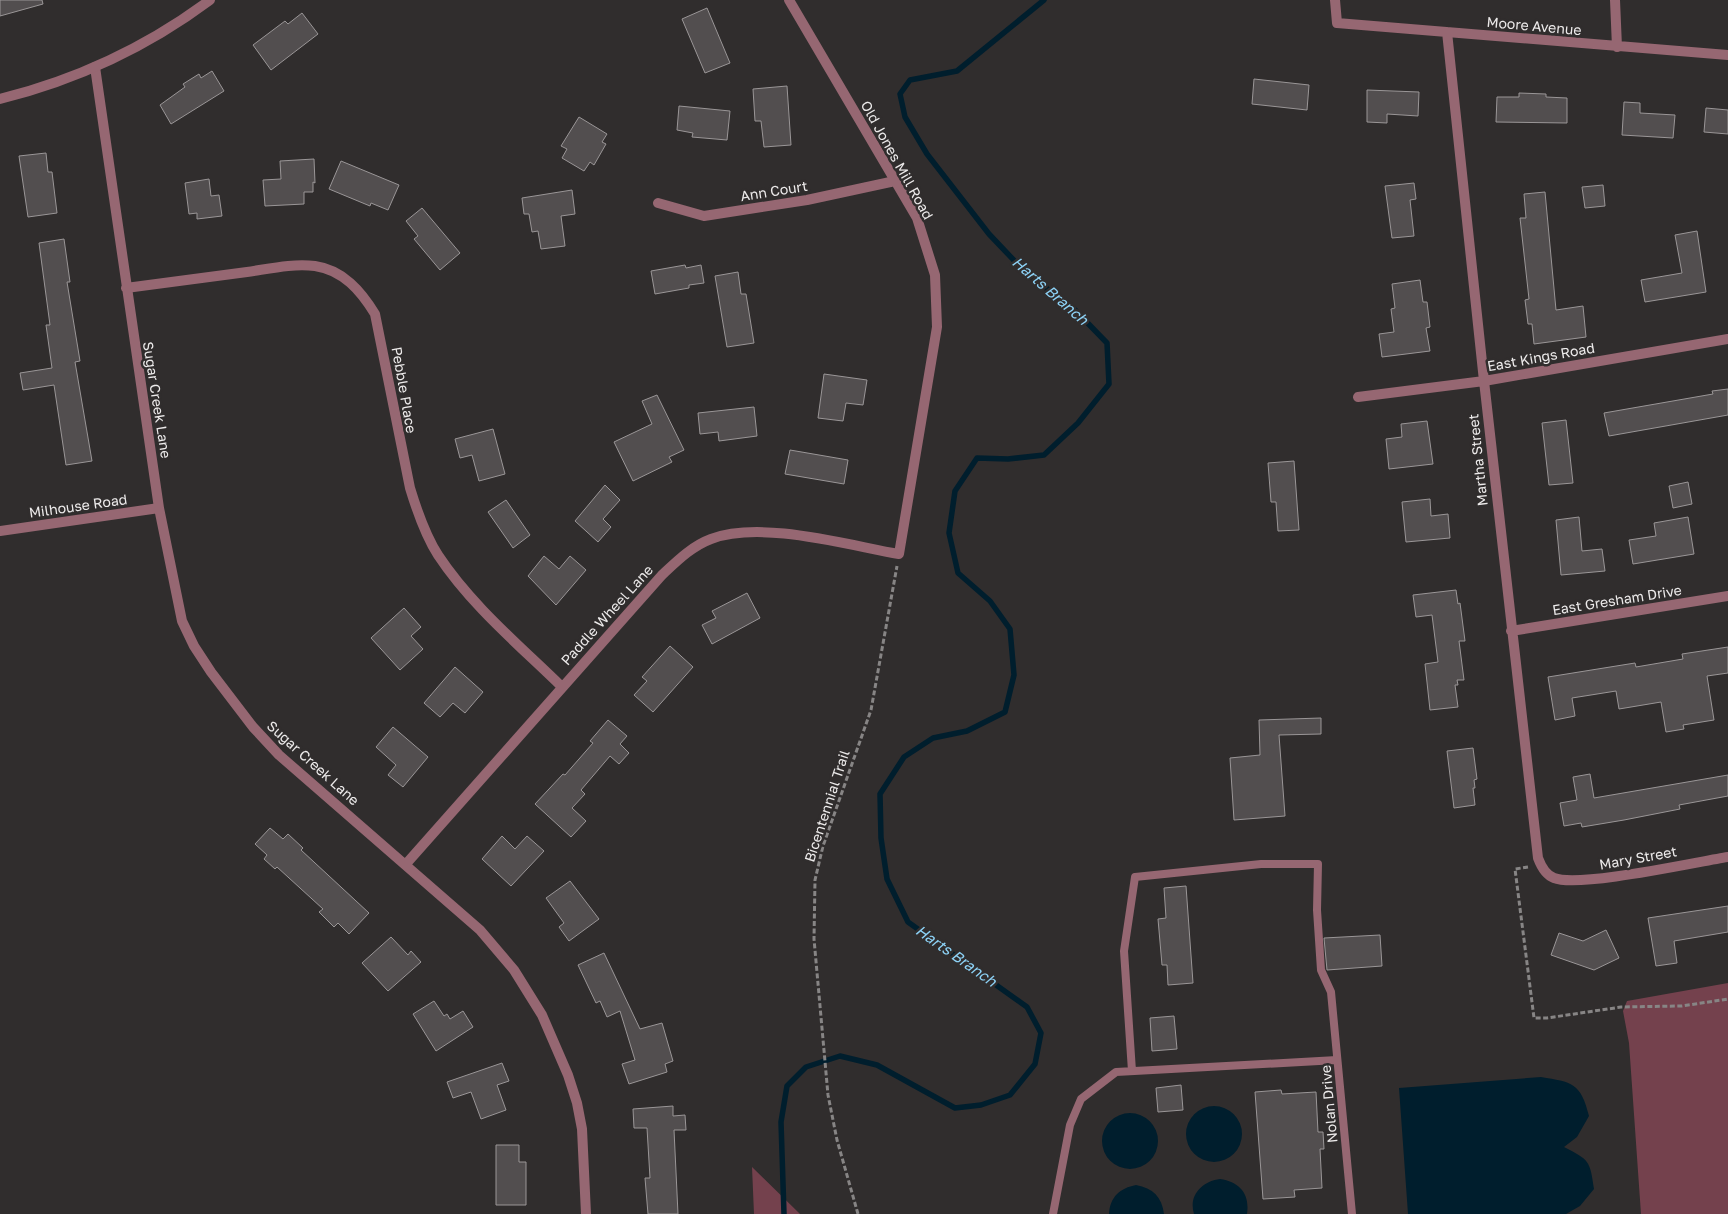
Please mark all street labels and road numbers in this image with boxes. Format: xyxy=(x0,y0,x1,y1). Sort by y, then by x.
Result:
street label: Moore Avenue xyxy=(1486,13,1582,38)
street label: Old Jones Mill Road xyxy=(858,97,937,222)
street label: Ann Court xyxy=(739,177,809,204)
street label: East Kings Road xyxy=(1486,339,1596,374)
street label: Sugar Creek Lane xyxy=(140,340,175,460)
street label: Pebble Place xyxy=(389,345,420,435)
street label: Martha Street xyxy=(1464,413,1491,507)
street label: Milhouse Road xyxy=(28,490,128,521)
street label: Paddle Wheel Lane xyxy=(557,561,656,668)
street label: East Gresham Drive xyxy=(1551,581,1683,618)
street label: Sugar Creek Lane xyxy=(264,717,363,808)
street label: Bicentennial Trail xyxy=(800,748,853,864)
street label: Mary Street xyxy=(1598,842,1678,873)
street label: Nolan Drive xyxy=(1317,1064,1340,1144)

